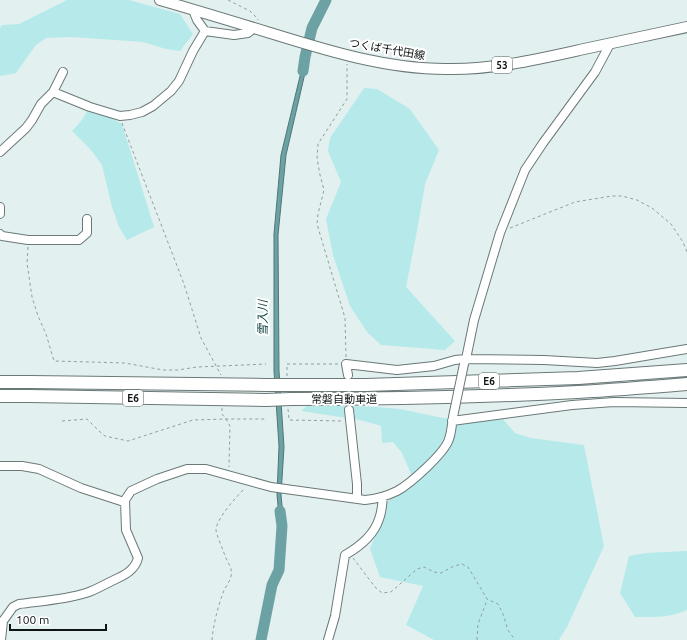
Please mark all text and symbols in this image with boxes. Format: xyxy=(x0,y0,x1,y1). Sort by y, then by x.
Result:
street label: つくば千代田線 xyxy=(348,36,426,62)
road number: 53 xyxy=(492,57,512,73)
water label: 雪入川 xyxy=(256,298,269,336)
road number: E6 xyxy=(479,373,499,389)
road number: E6 xyxy=(123,390,143,406)
street label: 常磐自動車道 xyxy=(311,393,377,405)
scale bar xyxy=(10,606,106,632)
text: 100 m xyxy=(16,613,49,626)

